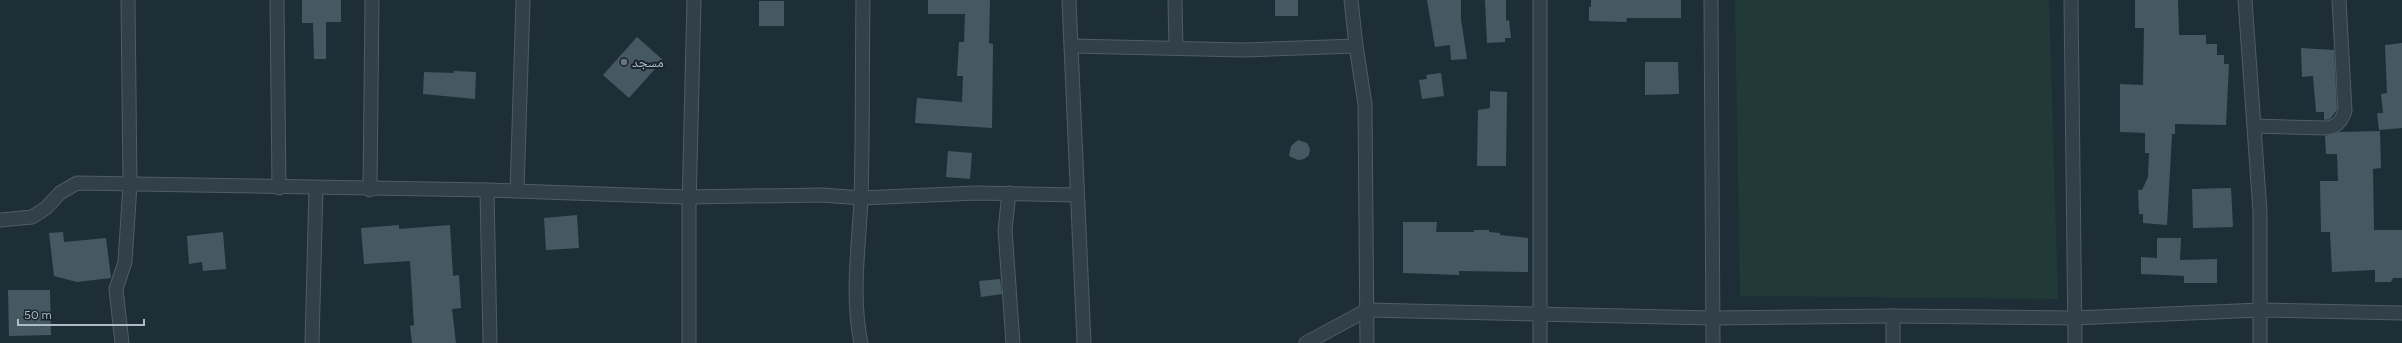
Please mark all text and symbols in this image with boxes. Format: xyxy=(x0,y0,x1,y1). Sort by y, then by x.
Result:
place label: مسجد xyxy=(632,54,664,71)
marker: مسجد xyxy=(619,57,629,67)
scale bar xyxy=(18,301,144,327)
text: 50 m xyxy=(24,308,52,322)

